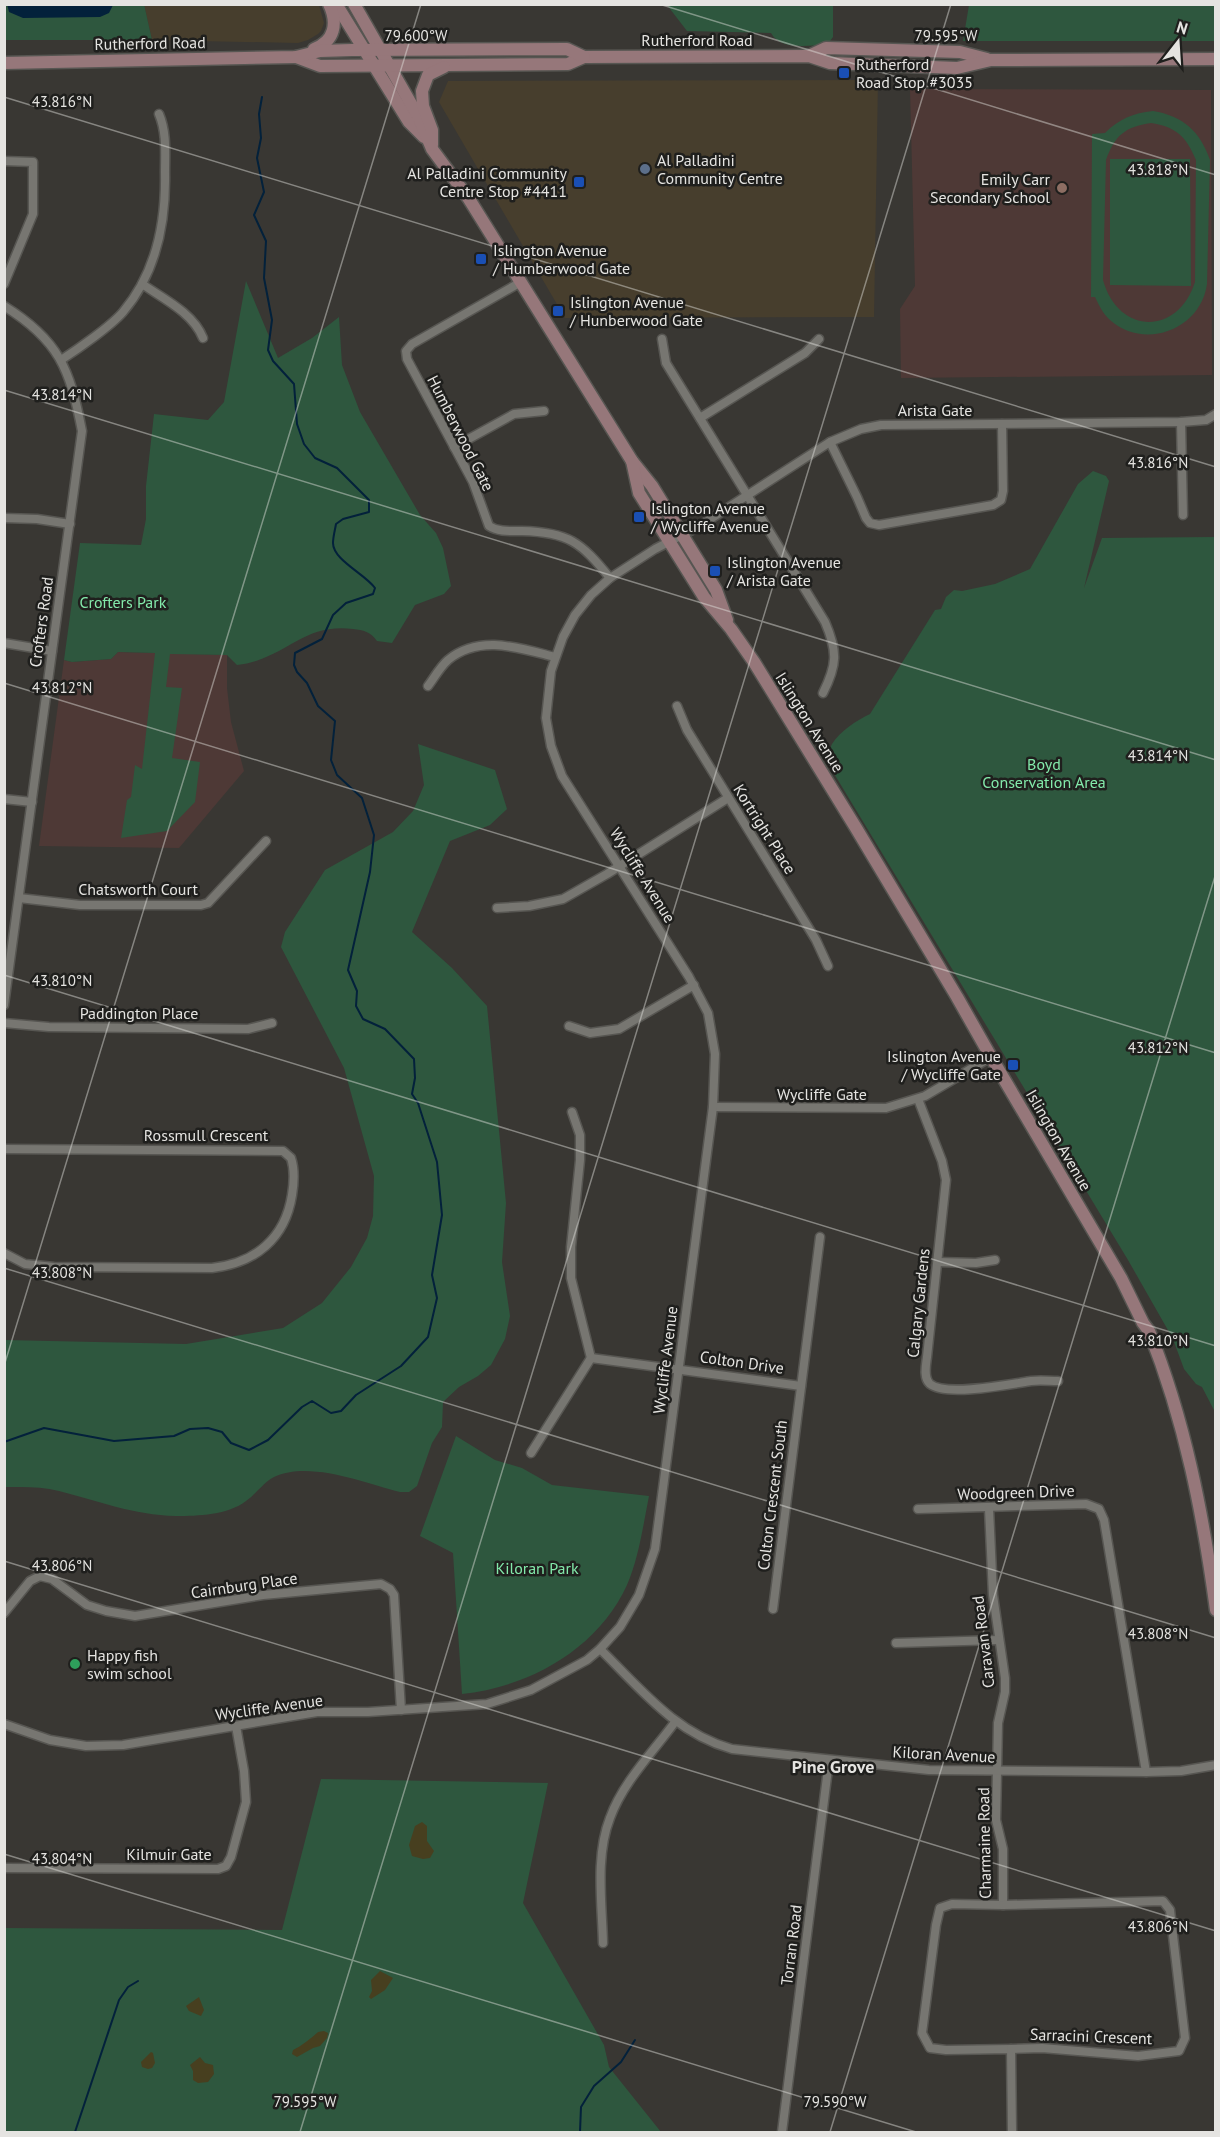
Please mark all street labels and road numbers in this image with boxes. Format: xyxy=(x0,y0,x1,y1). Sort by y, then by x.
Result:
street label: Rutherford Road xyxy=(641,30,753,50)
street label: Rutherford Road xyxy=(94,32,206,54)
street label: Humberwood Gate xyxy=(423,372,499,494)
street label: Arista Gate xyxy=(898,400,972,420)
street label: Crofters Road xyxy=(25,575,57,669)
street label: Islington Avenue xyxy=(771,668,849,776)
street label: Kortright Place xyxy=(729,780,801,878)
street label: Wycliffe Avenue xyxy=(606,824,680,926)
street label: Chatsworth Court xyxy=(78,879,198,899)
street label: Paddington Place xyxy=(80,1003,198,1023)
street label: Wycliffe Gate xyxy=(777,1084,867,1104)
street label: Islington Avenue xyxy=(1022,1086,1096,1194)
street label: Rossmull Crescent xyxy=(144,1125,269,1145)
street label: Calgary Gardens xyxy=(902,1247,934,1359)
street label: Wycliffe Avenue xyxy=(648,1305,682,1415)
street label: Colton Drive xyxy=(699,1346,785,1378)
street label: Colton Crescent South xyxy=(753,1419,791,1571)
street label: Woodgreen Drive xyxy=(957,1480,1075,1504)
street label: Cairnburg Place xyxy=(189,1568,299,1602)
street label: Caravan Road xyxy=(967,1595,999,1689)
street label: Wycliffe Avenue xyxy=(214,1690,324,1724)
street label: Kiloran Avenue xyxy=(892,1741,996,1767)
street label: Charmaine Road xyxy=(973,1787,995,1899)
street label: Kilmuir Gate xyxy=(126,1844,212,1864)
street label: Torran Road xyxy=(776,1904,806,1986)
street label: Sarracini Crescent xyxy=(1029,2024,1153,2048)

